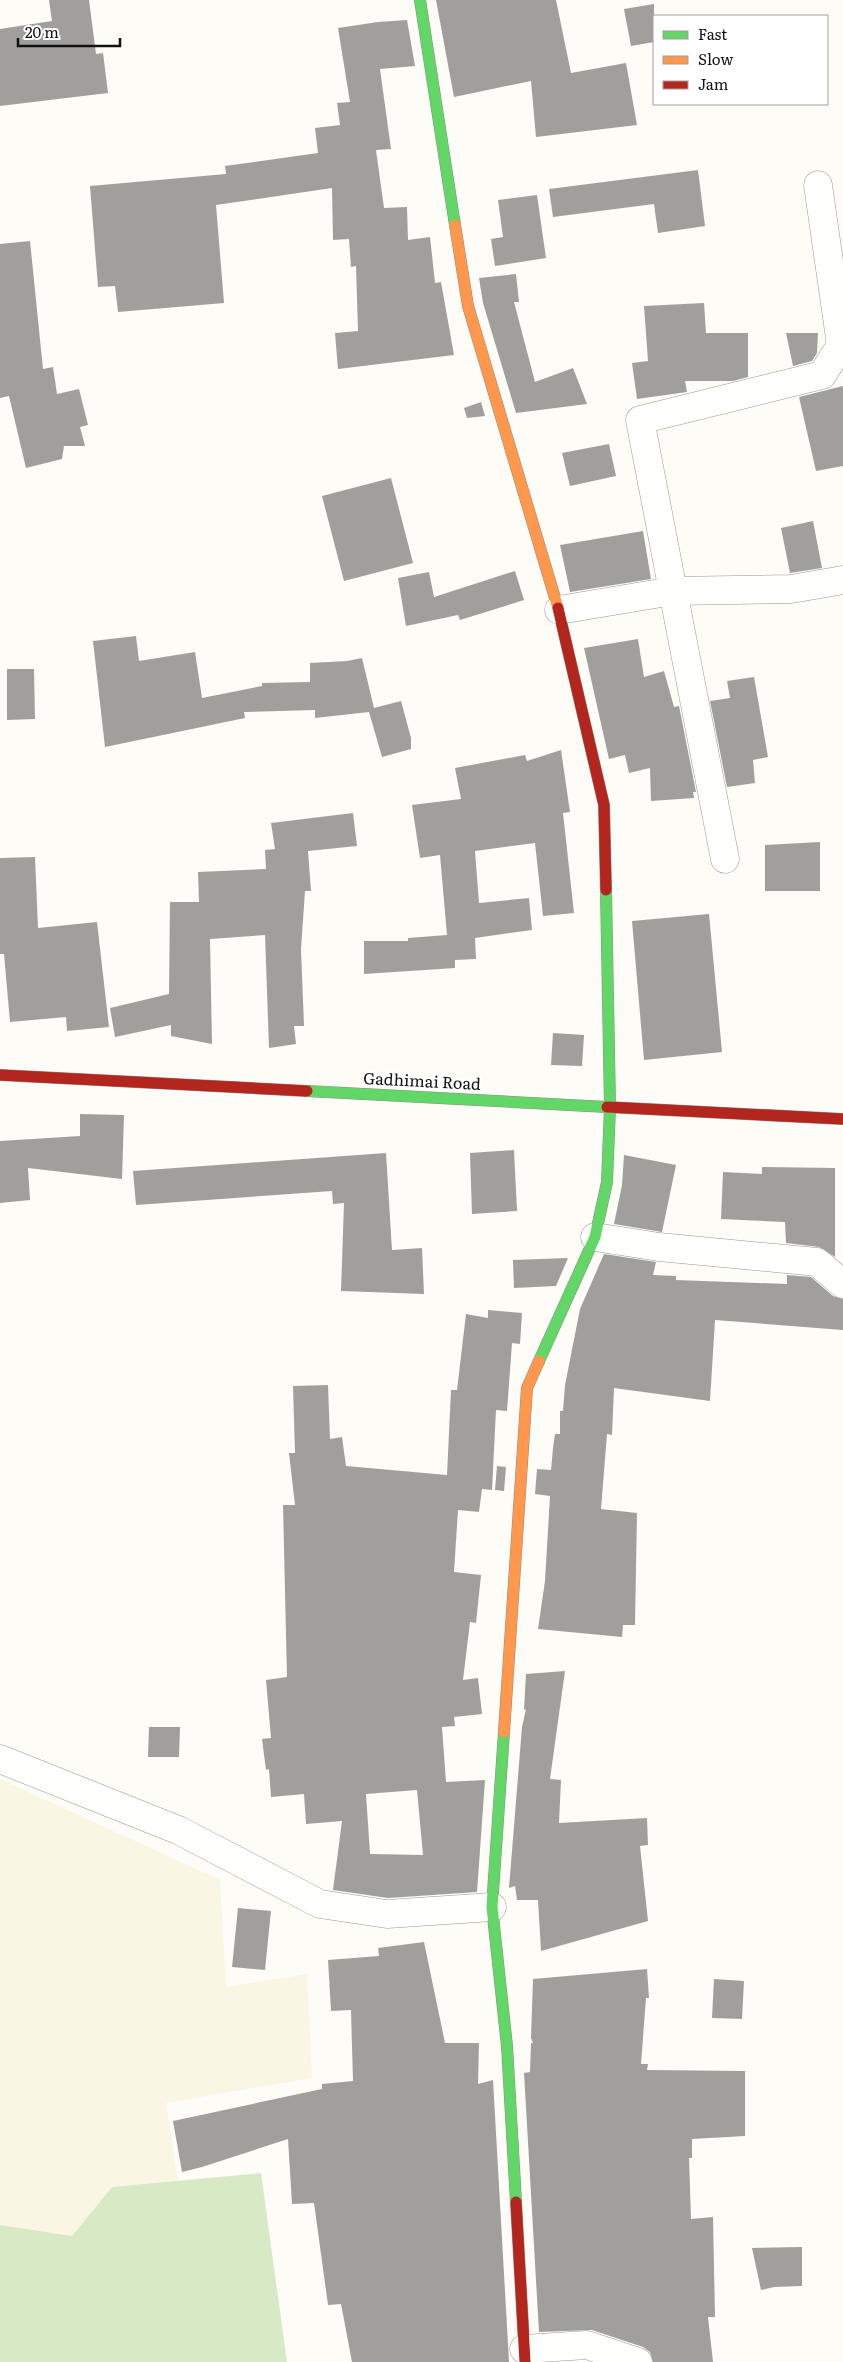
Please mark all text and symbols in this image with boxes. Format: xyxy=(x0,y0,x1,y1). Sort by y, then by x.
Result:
scale bar xyxy=(18,15,120,47)
legend xyxy=(653,15,828,105)
text: 20 m xyxy=(25,20,59,43)
text: Fast xyxy=(698,22,727,45)
text: Slow xyxy=(698,47,733,70)
text: Jam xyxy=(698,72,729,95)
street label: Gadhimai Road xyxy=(363,1065,482,1095)

